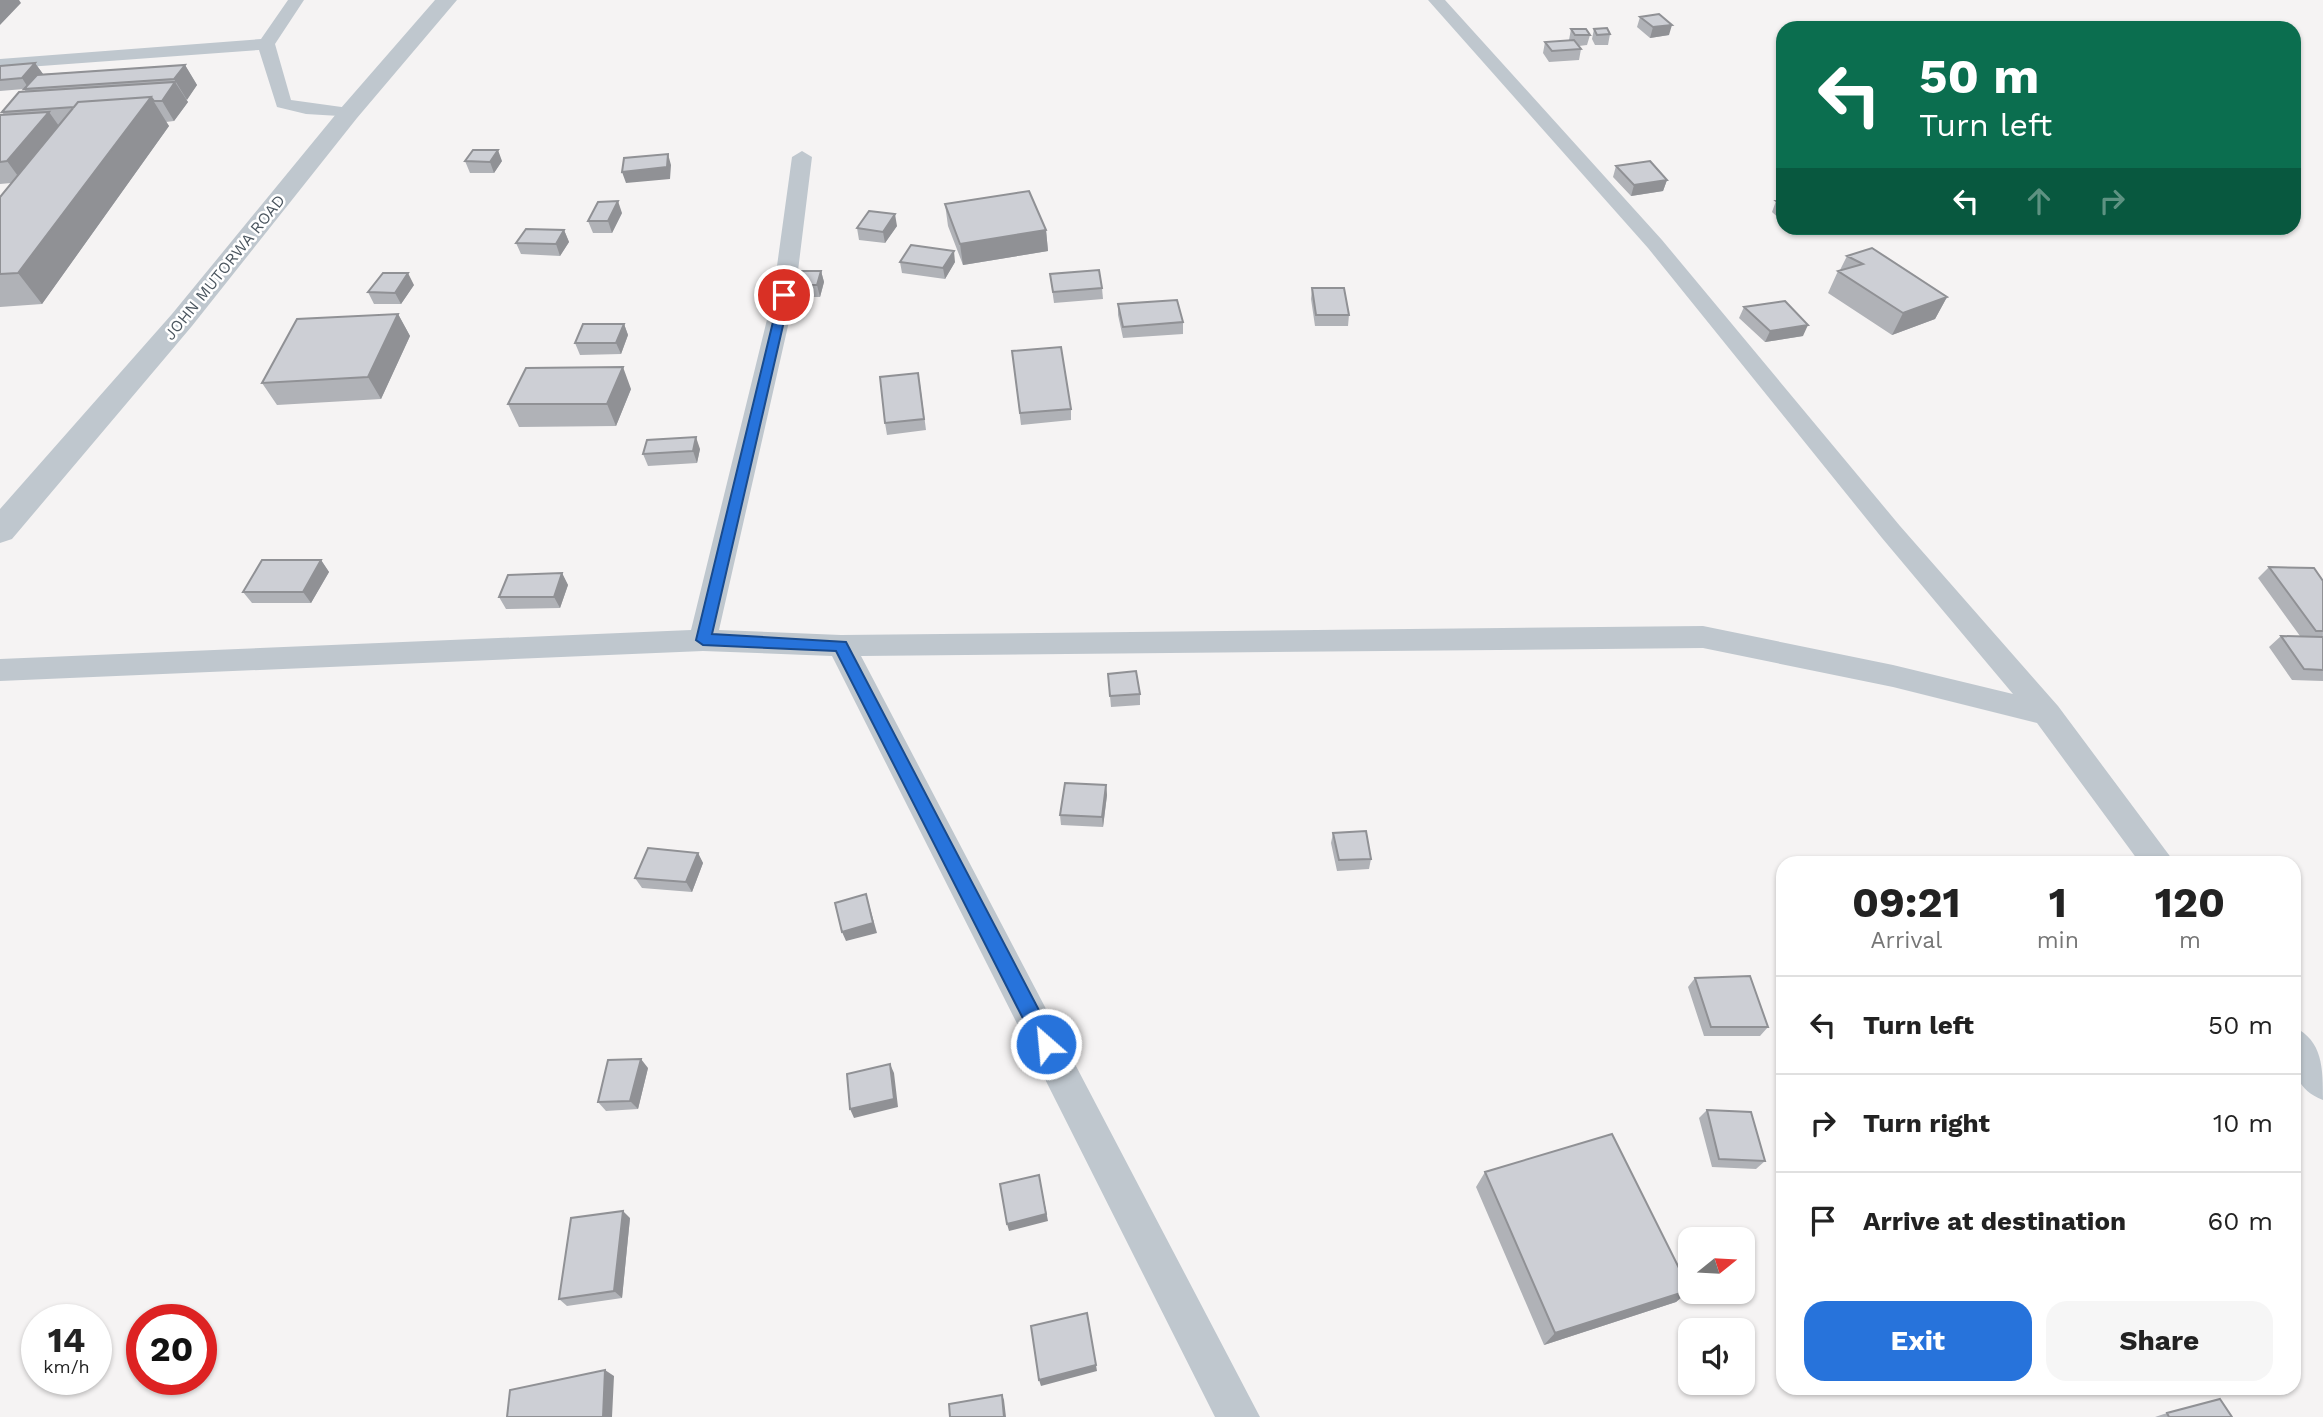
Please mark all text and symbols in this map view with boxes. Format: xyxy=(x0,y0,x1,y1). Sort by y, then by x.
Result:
text: 50 m xyxy=(1919,47,2039,105)
icon: left xyxy=(1804,49,1895,140)
text: Turn left xyxy=(1919,106,2052,144)
icon: left xyxy=(1947,182,1985,220)
icon: ahead xyxy=(2020,182,2058,220)
icon: right xyxy=(2093,182,2131,220)
street label: JOHN MUTORWA ROAD xyxy=(160,191,289,344)
pin xyxy=(754,265,814,325)
icon: arrive xyxy=(765,276,803,314)
text: 09:21 xyxy=(1852,878,1961,927)
text: 1 xyxy=(2049,878,2067,927)
text: 120 xyxy=(2155,878,2225,927)
text: Arrival xyxy=(1870,927,1942,954)
text: min xyxy=(2037,927,2079,954)
text: m xyxy=(2179,927,2201,954)
icon: left xyxy=(1804,1006,1842,1044)
position arrow xyxy=(1009,1007,1083,1081)
text: Turn left xyxy=(1863,1010,1974,1040)
text: 50 m xyxy=(2208,1010,2273,1040)
icon: right xyxy=(1804,1104,1842,1142)
text: Turn right xyxy=(1863,1108,1990,1138)
text: 10 m xyxy=(2213,1108,2273,1138)
icon: arrive xyxy=(1804,1202,1842,1240)
text: Arrive at destination xyxy=(1863,1206,2126,1236)
text: 60 m xyxy=(2207,1206,2273,1236)
north arrow xyxy=(1678,1227,1755,1304)
map controls xyxy=(1678,1227,1755,1395)
button: Exit xyxy=(1804,1301,2032,1381)
button: Share xyxy=(2046,1301,2273,1381)
speed limit sign: 20 xyxy=(126,1304,217,1395)
button: sound xyxy=(1678,1318,1755,1395)
text: 14 xyxy=(48,1319,85,1361)
text: km/h xyxy=(43,1356,90,1377)

